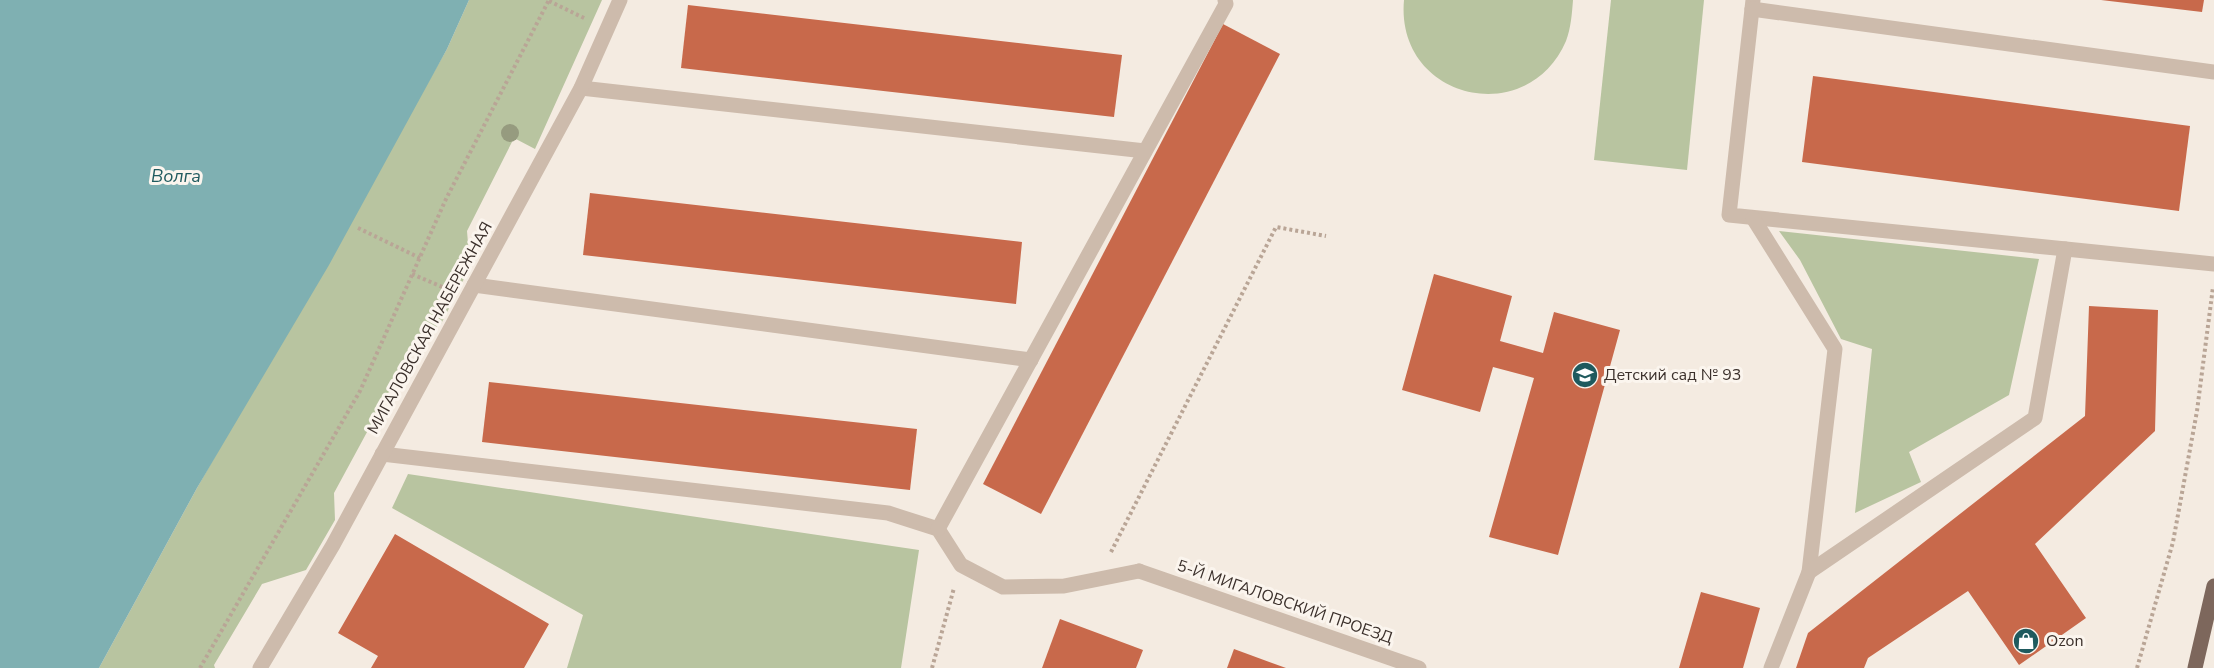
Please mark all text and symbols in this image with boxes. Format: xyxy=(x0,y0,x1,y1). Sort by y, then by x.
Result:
water label: Волга xyxy=(151,164,201,188)
street label: МИГАЛОВСКАЯ НАБЕРЕЖНАЯ xyxy=(362,218,498,438)
school or university icon: Детский сад № 93 xyxy=(1570,360,1600,390)
place label: Детский сад № 93 xyxy=(1604,364,1741,386)
street label: 5-Й МИГАЛОВСКИЙ ПРОЕЗД xyxy=(1174,555,1396,650)
shop icon: Ozon xyxy=(2011,626,2041,656)
place label: Ozon xyxy=(2046,630,2084,652)

